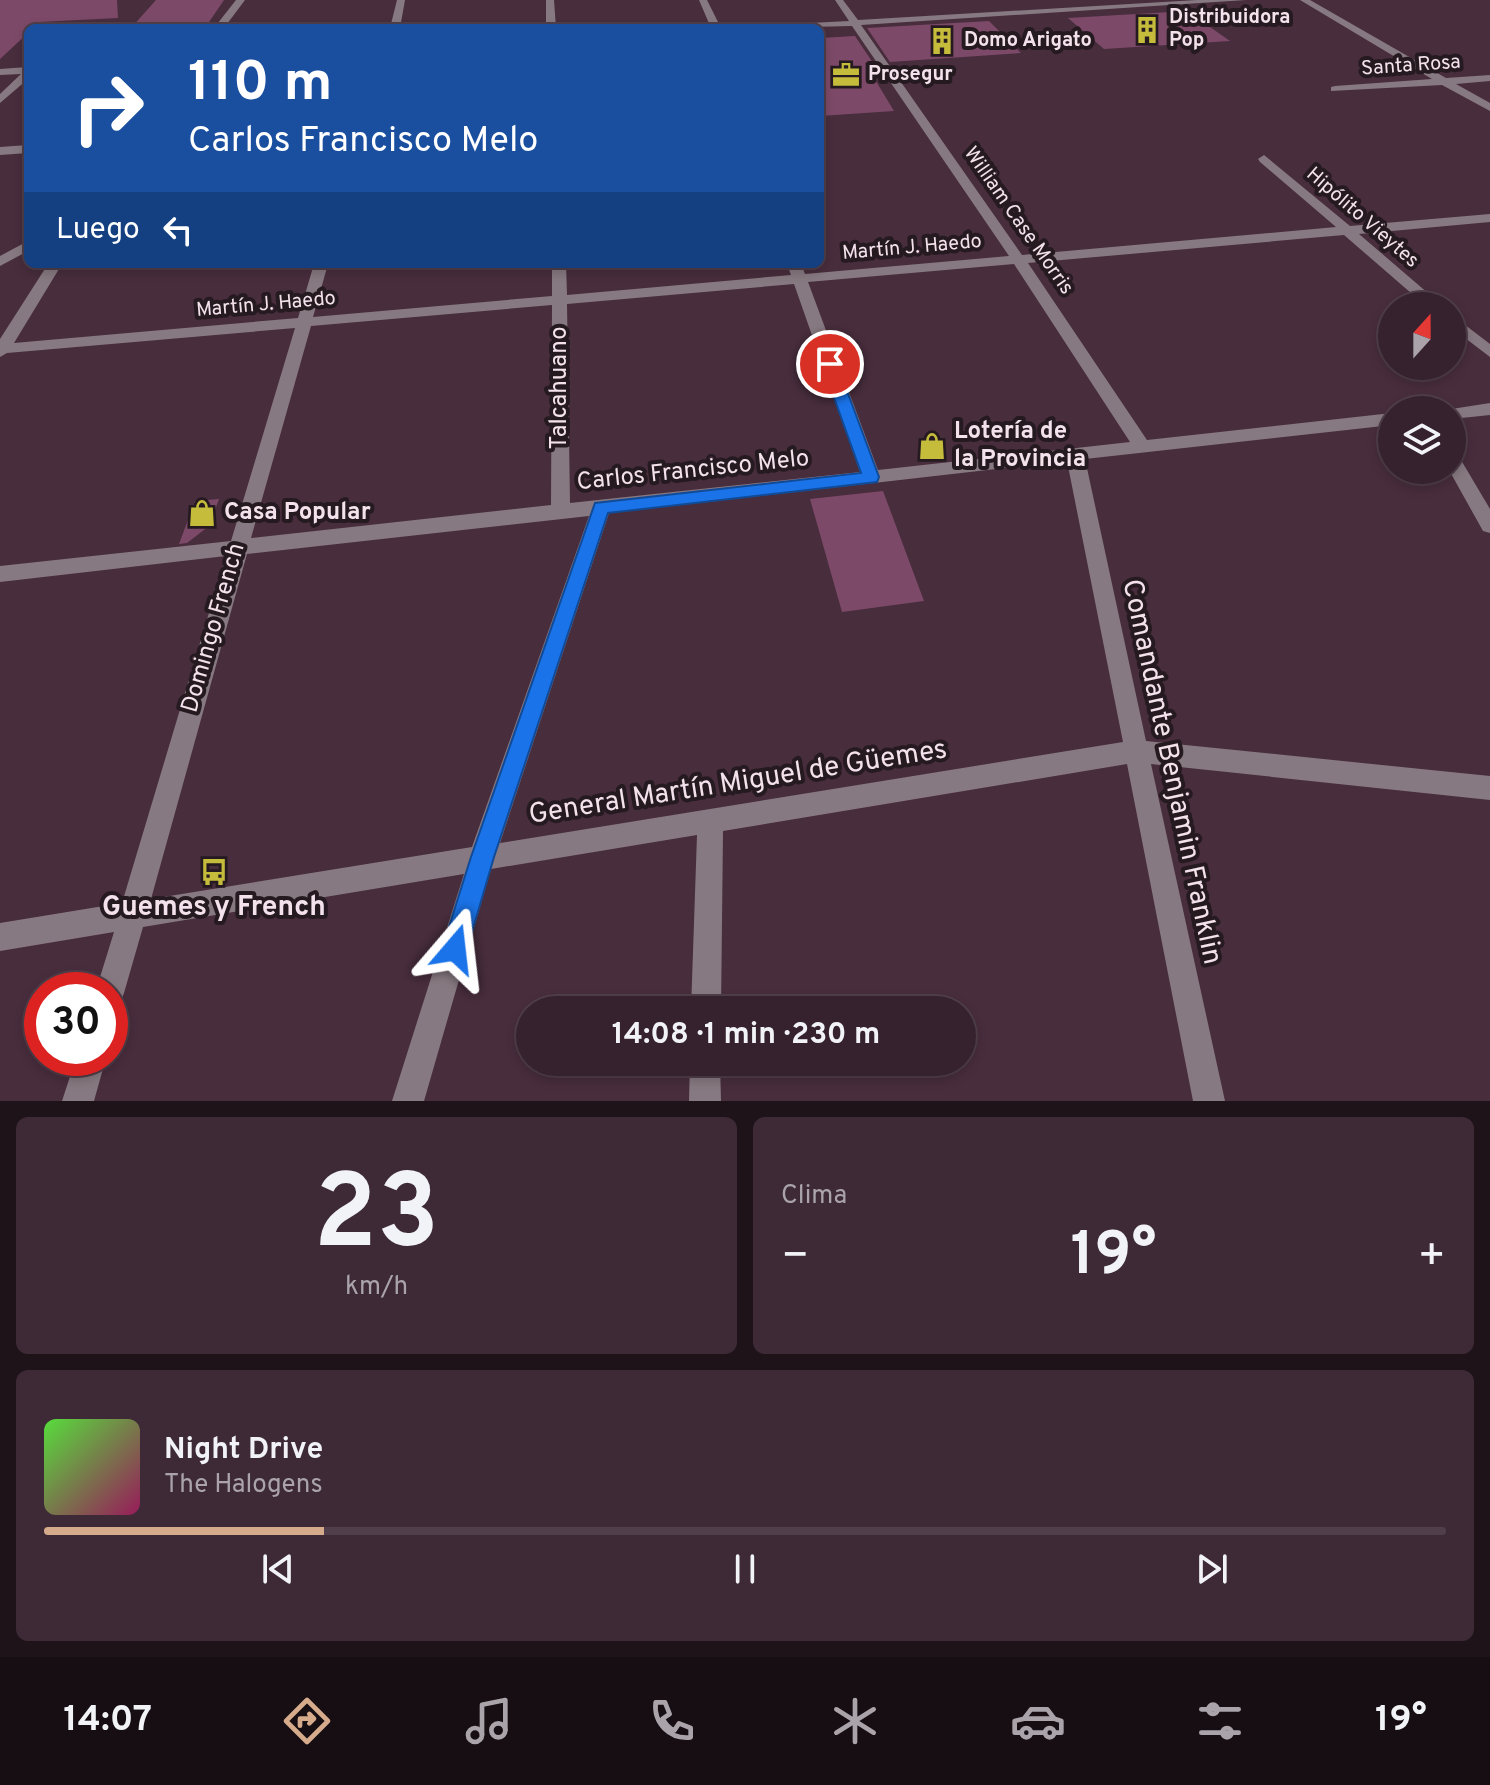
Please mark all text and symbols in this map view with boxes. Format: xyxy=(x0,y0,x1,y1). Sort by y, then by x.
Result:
place label: Distribuidora Pop xyxy=(1169,5,1290,54)
building icon: Distribuidora Pop xyxy=(1132,15,1162,45)
building icon: Domo Arigato xyxy=(927,26,957,56)
place label: Domo Arigato xyxy=(964,28,1092,54)
text: 110 m xyxy=(188,50,333,120)
street label: Santa Rosa xyxy=(1360,50,1462,82)
icon: right xyxy=(56,56,160,160)
office icon: Prosegur xyxy=(831,60,861,90)
place label: Prosegur xyxy=(868,62,953,88)
text: Carlos Francisco Melo xyxy=(188,119,538,165)
street label: William Case Morris xyxy=(957,142,1079,300)
street label: Hipólito Vieytes xyxy=(1300,162,1424,274)
icon: left xyxy=(156,208,200,252)
text: Luego xyxy=(56,212,140,249)
street label: Martín J. Haedo xyxy=(841,229,983,267)
street label: Martín J. Haedo xyxy=(195,286,337,324)
north arrow xyxy=(1378,292,1466,380)
map controls xyxy=(1378,292,1466,484)
street label: Talcahuano xyxy=(545,326,575,450)
pin xyxy=(796,330,864,398)
icon: arrive xyxy=(808,342,852,386)
button: layers xyxy=(1378,396,1466,484)
place label: Lotería de la Provincia xyxy=(954,417,1086,475)
shop icon: Lotería de la Provincia xyxy=(917,431,947,461)
street label: Carlos Francisco Melo xyxy=(575,444,811,498)
shop icon: Casa Popular xyxy=(187,498,217,528)
place label: Casa Popular xyxy=(224,498,371,528)
street label: Domingo French xyxy=(175,540,253,716)
street label: Comandante Benjamin Franklin xyxy=(1113,576,1229,968)
street label: General Martín Miguel de Güemes xyxy=(526,732,950,834)
bus stop icon: Guemes y French xyxy=(199,857,229,887)
place label: Guemes y French xyxy=(102,890,326,926)
position arrow xyxy=(413,907,497,991)
speed limit sign: 30 xyxy=(24,972,128,1076)
text: 14:08 · 1 min · 230 m xyxy=(612,1017,880,1054)
text: 23 xyxy=(314,1153,439,1285)
text: Clima xyxy=(781,1180,847,1213)
text: 19° xyxy=(1071,1220,1156,1296)
text: − xyxy=(781,1230,809,1286)
text: + xyxy=(1418,1230,1446,1286)
text: km/h xyxy=(345,1271,408,1304)
text: Night Drive xyxy=(164,1432,323,1469)
text: The Halogens xyxy=(164,1469,323,1502)
icon: previous xyxy=(256,1547,300,1591)
icon: pause xyxy=(723,1547,767,1591)
icon: next xyxy=(1190,1547,1234,1591)
icon: directions xyxy=(279,1693,335,1749)
icon: music xyxy=(461,1693,517,1749)
icon: phone xyxy=(644,1693,700,1749)
icon: climate xyxy=(827,1693,883,1749)
icon: car xyxy=(1010,1693,1066,1749)
icon: filters xyxy=(1192,1693,1248,1749)
text: 14:07 xyxy=(63,1698,152,1744)
text: 19° xyxy=(1375,1698,1427,1744)

